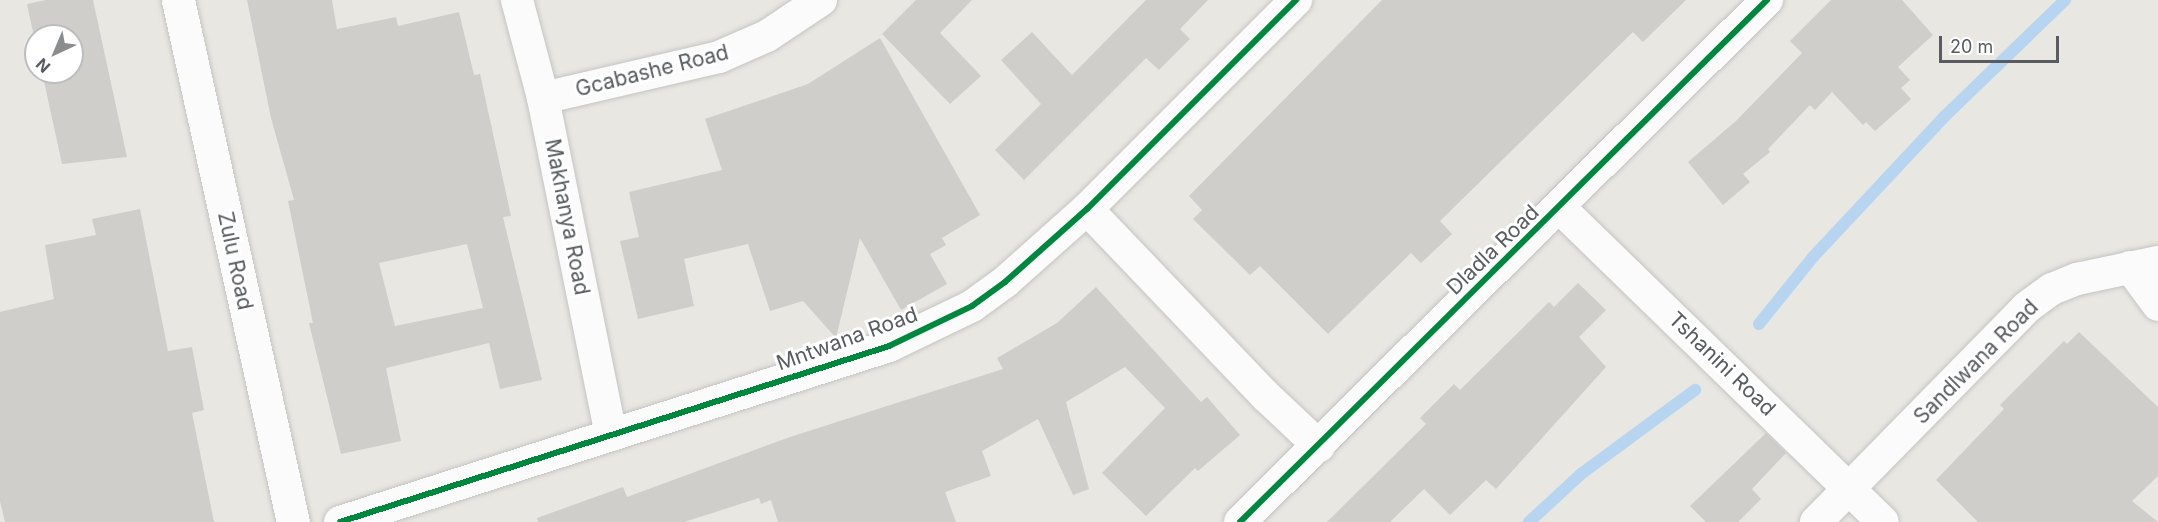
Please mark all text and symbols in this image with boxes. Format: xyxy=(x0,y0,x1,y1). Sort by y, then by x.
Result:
north arrow xyxy=(24,24,84,84)
scale bar xyxy=(1942,24,2062,62)
text: 20 m xyxy=(1950,36,1993,57)
street label: Gcabashe Road xyxy=(573,40,731,102)
text: N xyxy=(32,54,54,77)
street label: Makhanya Road xyxy=(539,137,595,297)
street label: Dladla Road xyxy=(1442,200,1544,300)
street label: Zulu Road xyxy=(212,210,258,312)
street label: Sandlwana Road xyxy=(1909,295,2043,429)
street label: Mntwana Road xyxy=(773,302,921,376)
street label: Tshanini Road xyxy=(1663,307,1781,421)

